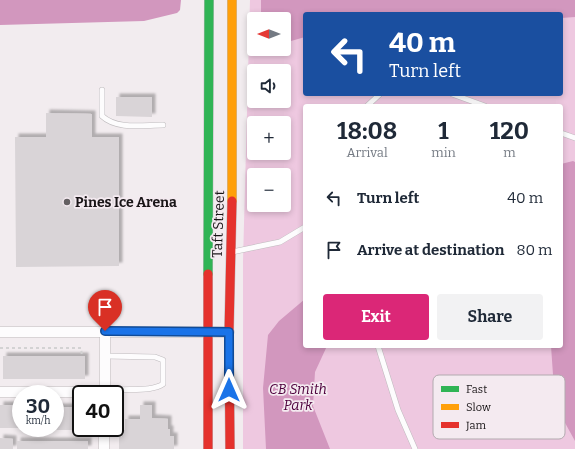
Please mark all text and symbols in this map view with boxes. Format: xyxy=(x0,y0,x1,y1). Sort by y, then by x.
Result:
north arrow xyxy=(247,12,291,56)
map controls xyxy=(247,12,291,212)
text: 40 m xyxy=(389,26,456,59)
icon: left xyxy=(323,28,375,80)
text: Turn left xyxy=(389,60,461,82)
button: sound xyxy=(247,64,291,108)
button: + xyxy=(247,116,291,160)
text: 18:08 xyxy=(337,117,397,145)
text: 1 xyxy=(438,117,449,145)
text: 120 xyxy=(490,117,529,145)
text: Arrival xyxy=(347,145,388,160)
text: min xyxy=(431,145,456,160)
text: m xyxy=(503,145,516,160)
button: − xyxy=(247,168,291,212)
icon: left xyxy=(323,187,345,209)
text: Turn left xyxy=(357,189,419,207)
text: 40 m xyxy=(507,189,543,207)
street label: Taft Street xyxy=(209,190,228,258)
place label: Pines Ice Arena xyxy=(75,194,177,211)
marker: Pines Ice Arena xyxy=(62,197,72,207)
icon: arrive xyxy=(323,239,345,261)
text: Arrive at destination xyxy=(357,241,504,259)
text: 80 m xyxy=(516,241,552,259)
pin xyxy=(88,290,122,331)
button: Exit xyxy=(323,294,429,340)
button: Share xyxy=(437,294,543,340)
icon: arrive xyxy=(94,296,116,318)
position arrow xyxy=(208,369,250,411)
legend xyxy=(433,375,565,439)
park label: CB Smith Park xyxy=(269,381,327,414)
text: Fast xyxy=(466,383,487,396)
speed limit sign: 40 xyxy=(72,385,124,437)
text: 30 xyxy=(26,394,50,418)
text: Slow xyxy=(466,401,491,414)
text: km/h xyxy=(26,415,50,427)
text: Jam xyxy=(465,419,486,432)

